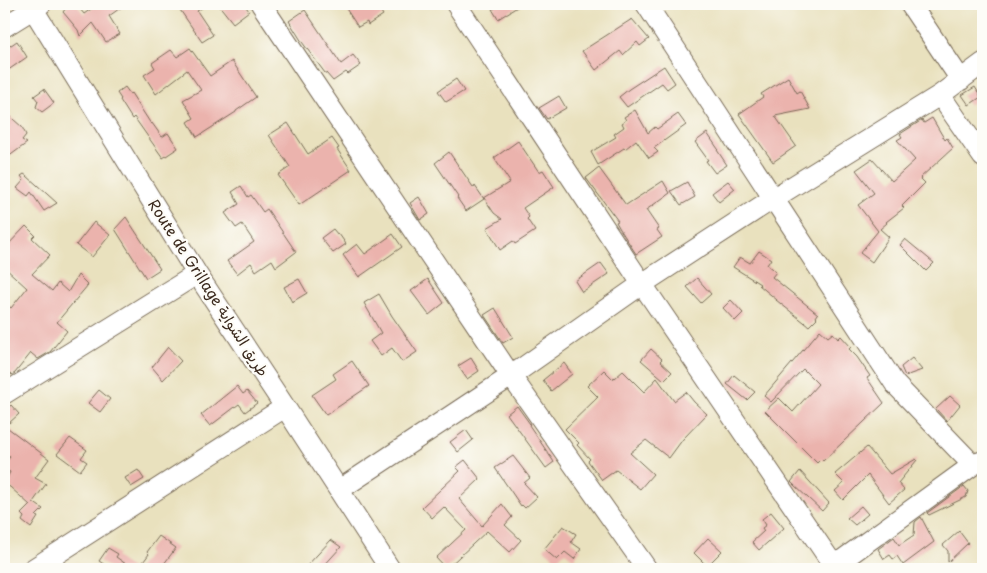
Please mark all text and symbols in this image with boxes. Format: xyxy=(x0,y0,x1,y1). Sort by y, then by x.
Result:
street label: Route de Grillage طريق الشواية xyxy=(143,194,275,380)

